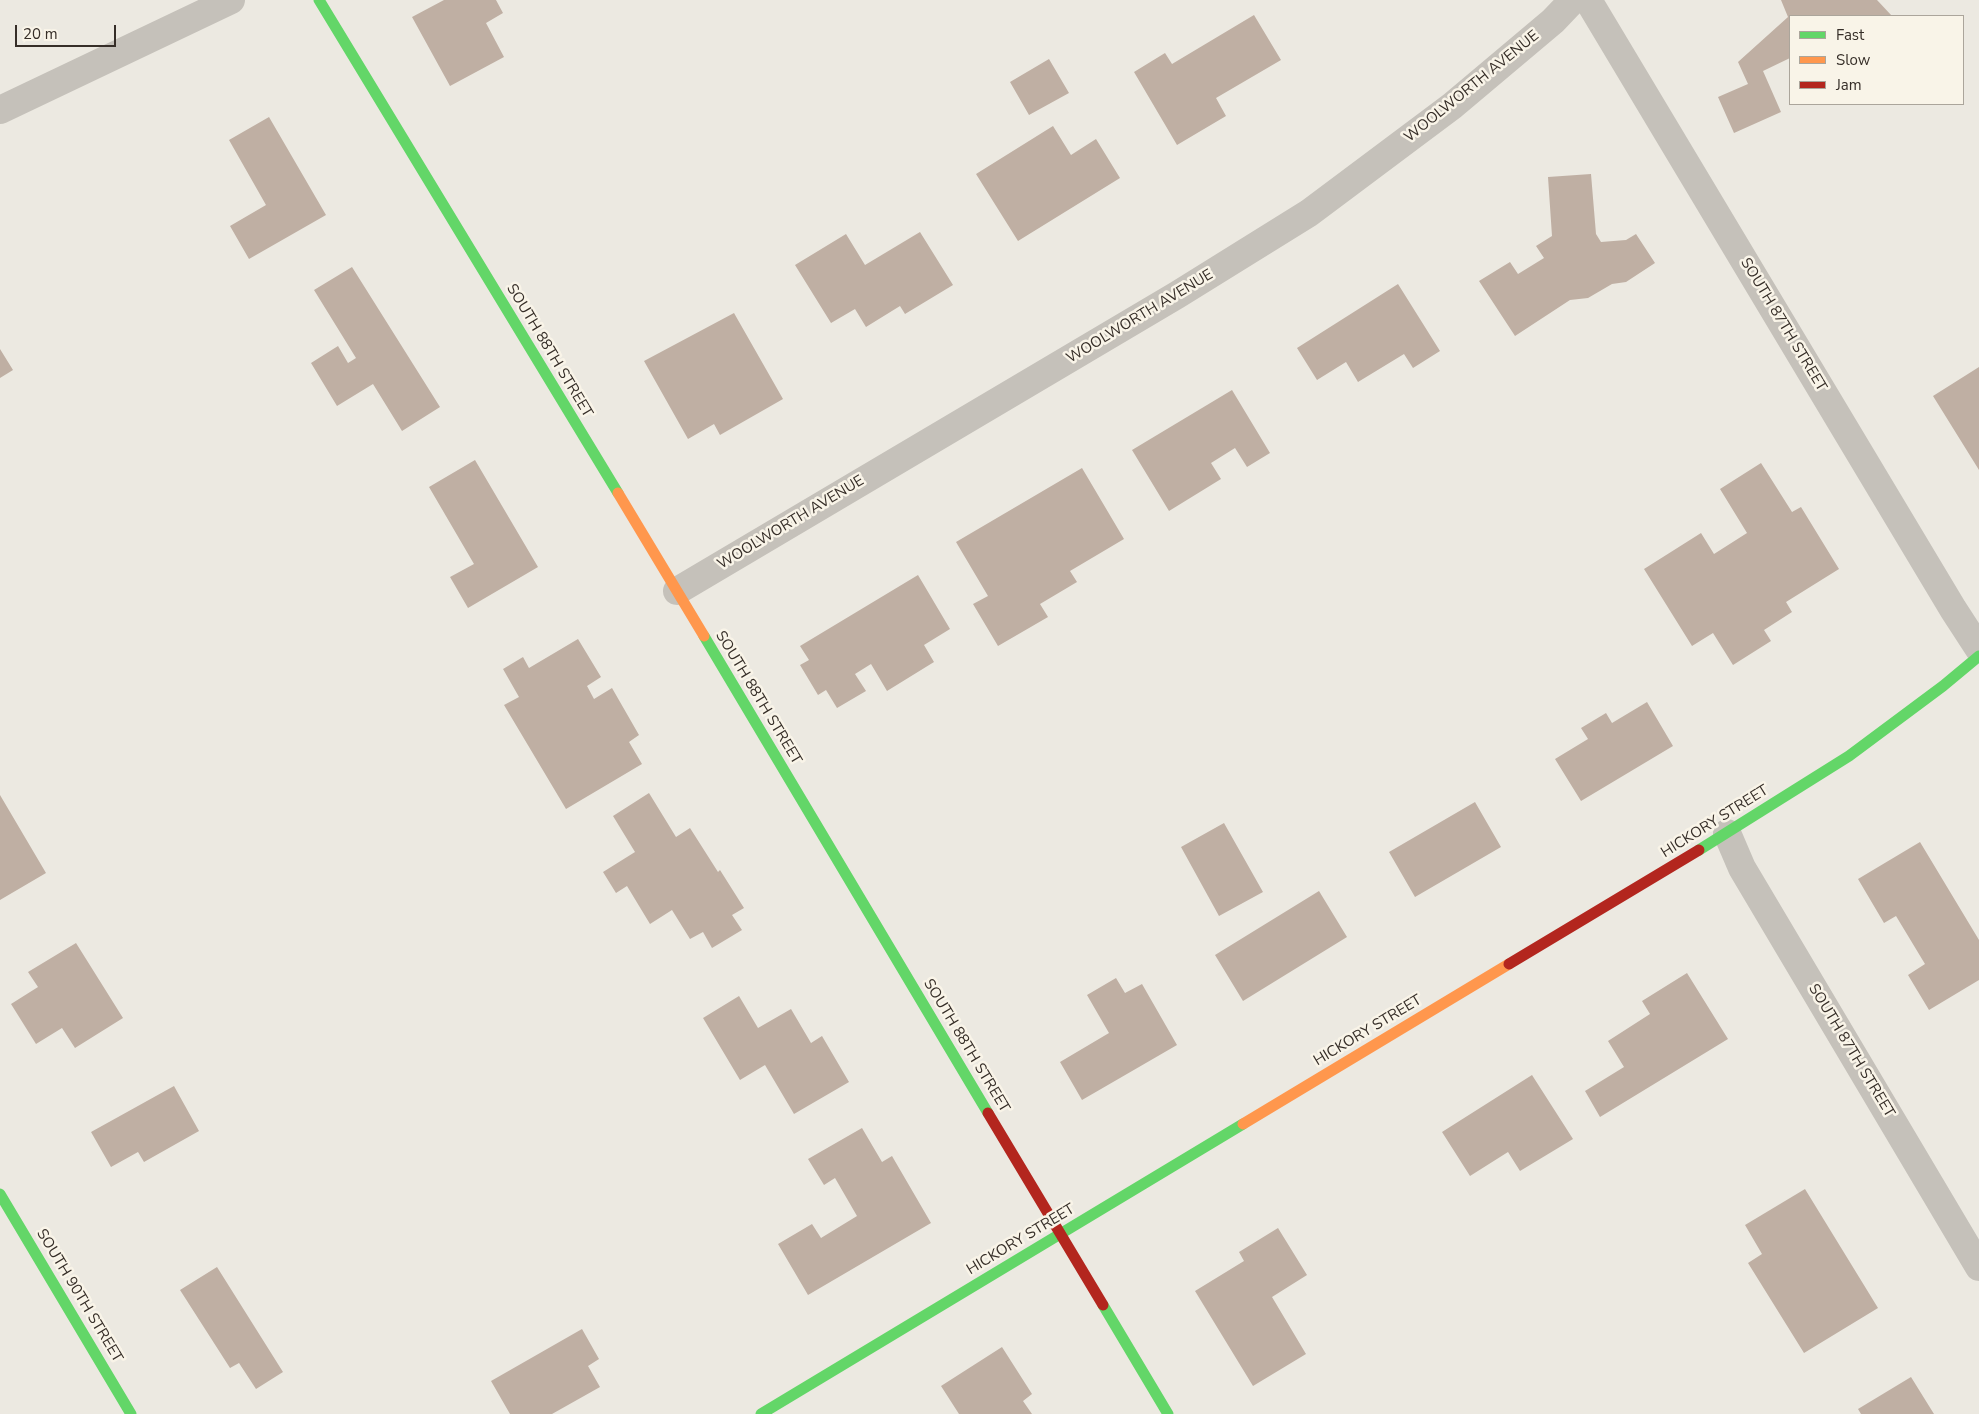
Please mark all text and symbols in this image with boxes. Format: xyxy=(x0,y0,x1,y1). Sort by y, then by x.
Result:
scale bar xyxy=(18,15,119,47)
legend xyxy=(1789,15,1964,105)
text: 20 m xyxy=(23,24,58,44)
text: Fast xyxy=(1836,25,1864,45)
street label: WOOLWORTH AVENUE xyxy=(1401,27,1543,147)
text: Slow xyxy=(1836,50,1870,70)
text: Jam xyxy=(1836,75,1862,95)
street label: SOUTH 87TH STREET xyxy=(1736,255,1830,395)
street label: WOOLWORTH AVENUE xyxy=(1063,266,1217,368)
street label: SOUTH 88TH STREET xyxy=(502,281,596,421)
street label: WOOLWORTH AVENUE xyxy=(714,472,868,574)
street label: SOUTH 88TH STREET xyxy=(711,628,805,768)
street label: HICKORY STREET xyxy=(1658,782,1772,862)
street label: SOUTH 88TH STREET xyxy=(919,976,1013,1116)
street label: SOUTH 87TH STREET xyxy=(1804,981,1898,1121)
street label: HICKORY STREET xyxy=(1311,992,1425,1070)
street label: HICKORY STREET xyxy=(964,1201,1078,1279)
street label: SOUTH 90TH STREET xyxy=(32,1226,126,1366)

